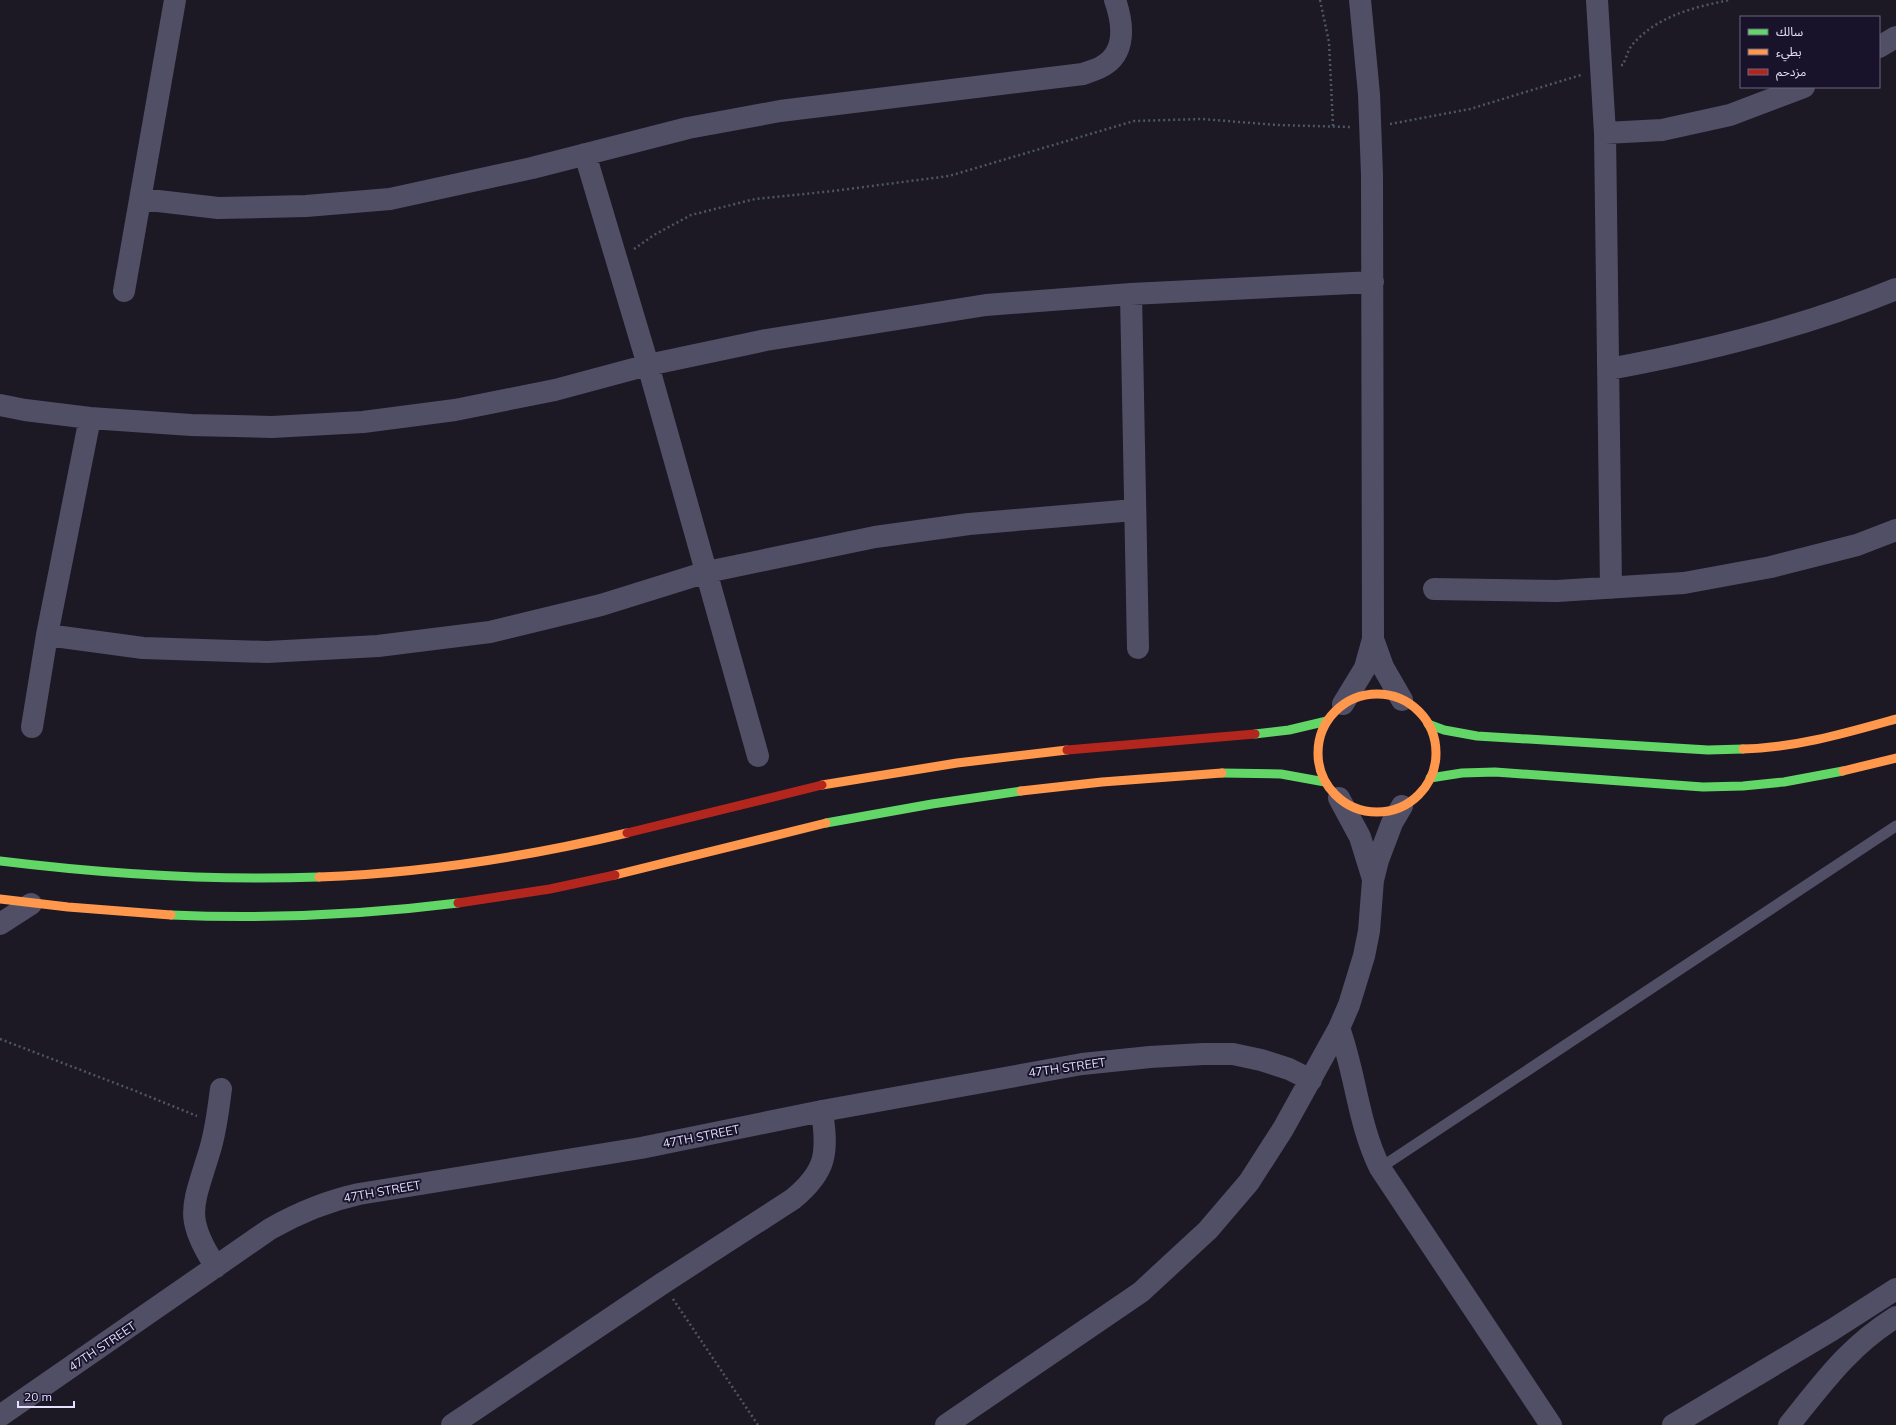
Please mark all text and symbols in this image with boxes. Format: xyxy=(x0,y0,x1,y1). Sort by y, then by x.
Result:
legend xyxy=(1740,16,1880,88)
text: سالك xyxy=(1776,24,1803,39)
text: بطيء xyxy=(1776,44,1802,62)
text: مزدحم xyxy=(1776,64,1806,81)
street label: 47TH STREET xyxy=(1027,1054,1107,1080)
street label: 47TH STREET xyxy=(661,1121,741,1151)
street label: 47TH STREET xyxy=(342,1177,422,1205)
street label: 47TH STREET xyxy=(65,1318,139,1374)
scale bar xyxy=(18,1383,74,1409)
text: 20 m xyxy=(24,1389,52,1404)

